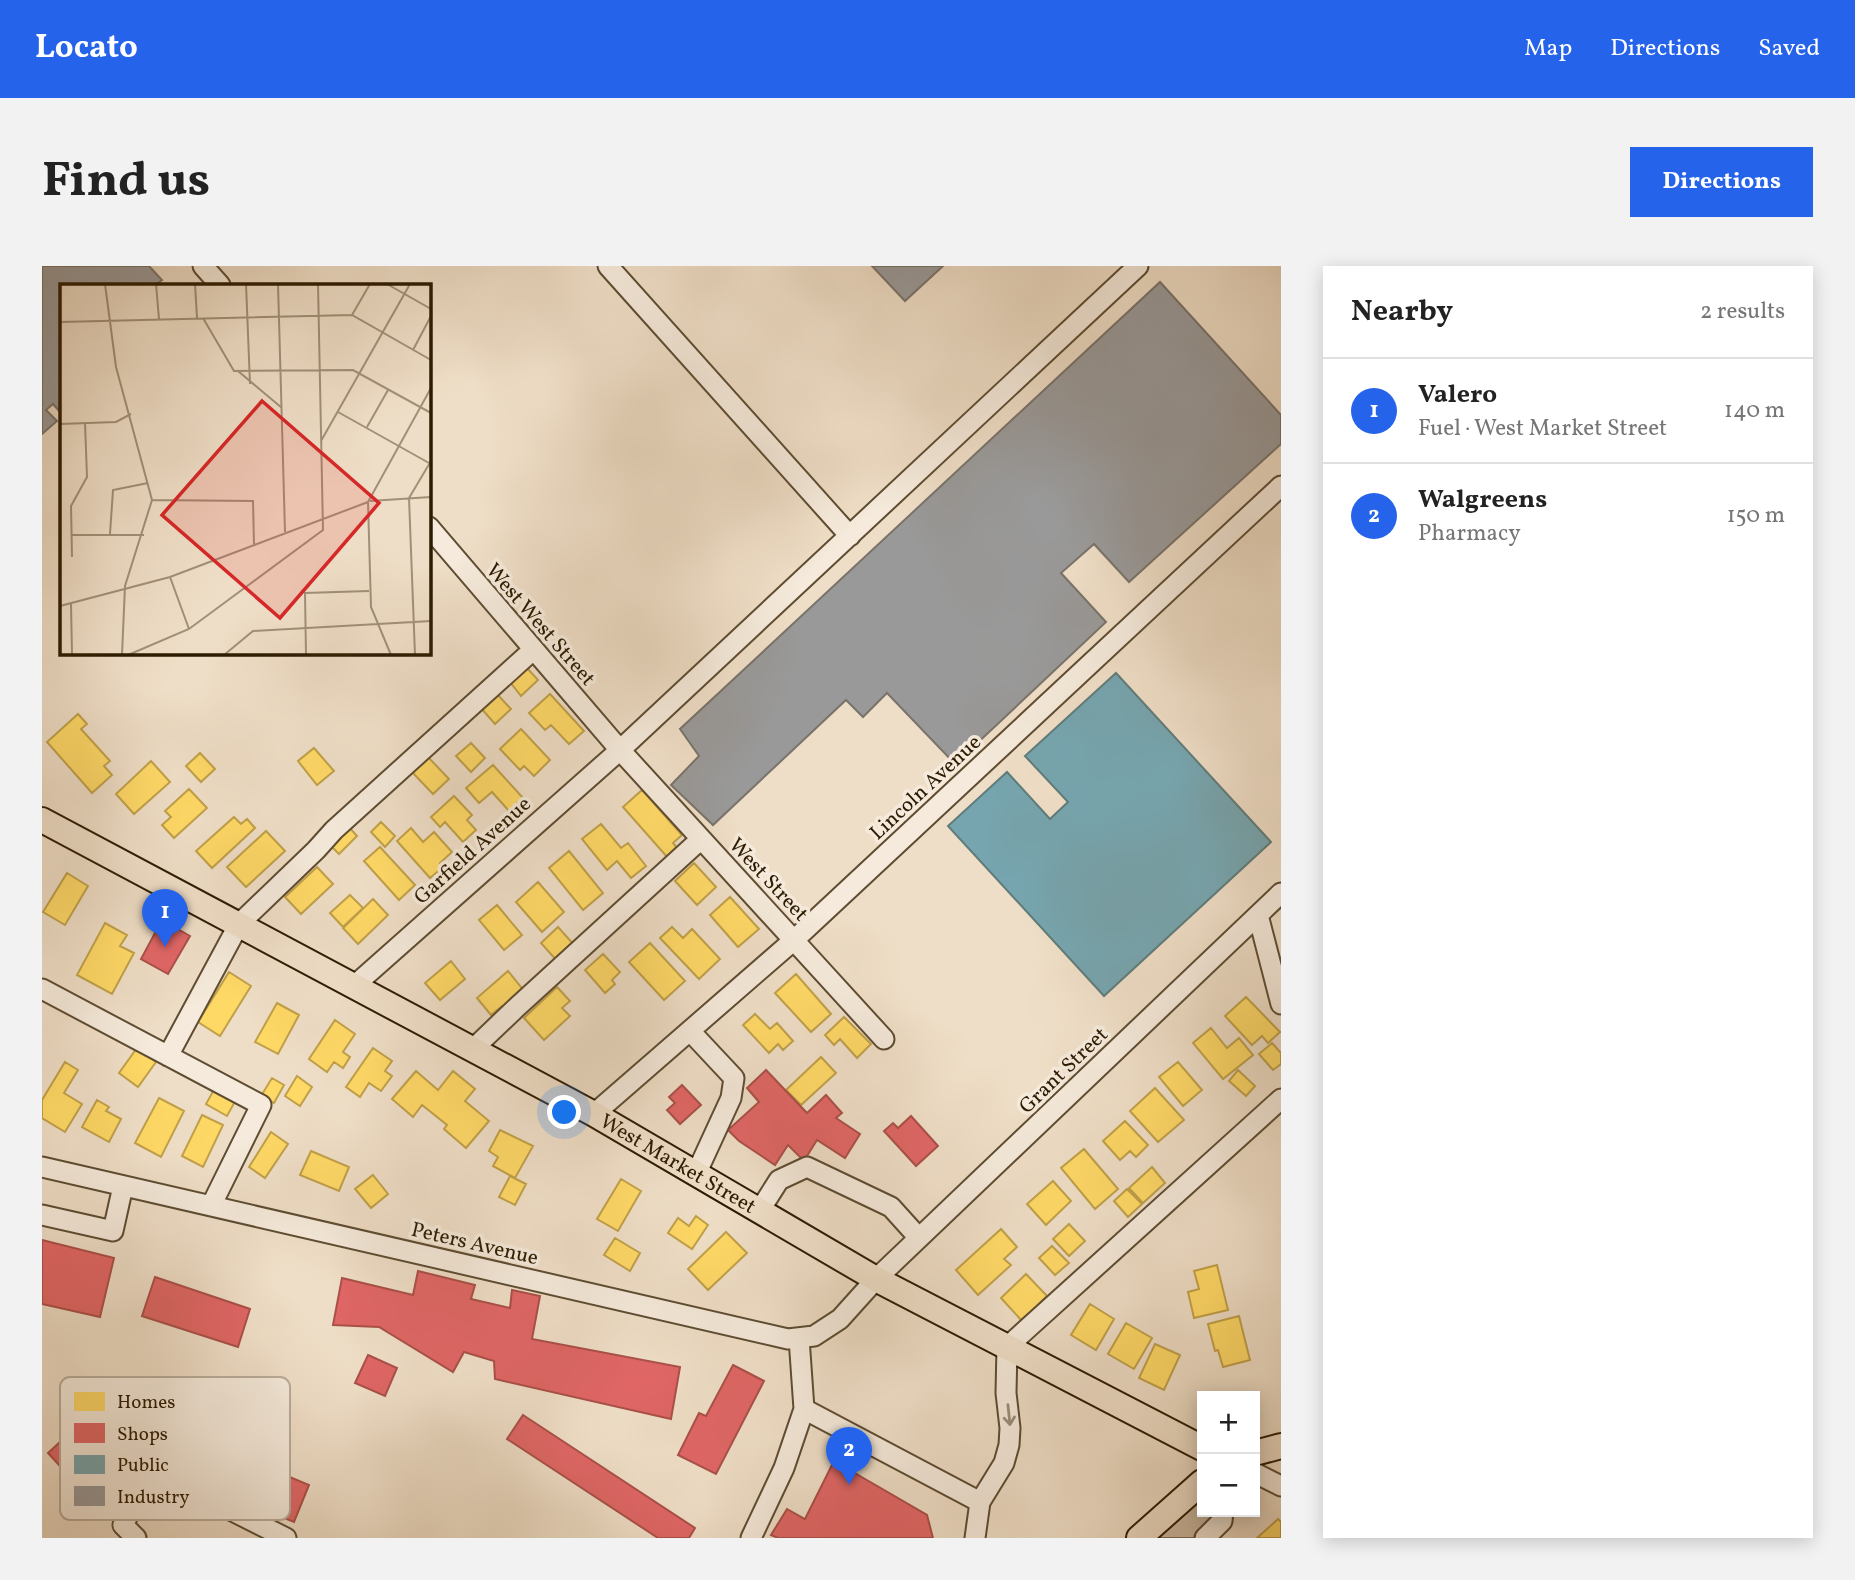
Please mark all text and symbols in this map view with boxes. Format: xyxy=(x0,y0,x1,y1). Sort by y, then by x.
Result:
text: Locato xyxy=(35,26,138,72)
text: Map xyxy=(1524,32,1572,66)
text: Directions xyxy=(1610,32,1720,66)
text: Saved xyxy=(1758,32,1820,66)
button: Directions xyxy=(1630,147,1813,217)
text: Find us xyxy=(42,148,210,217)
inset map xyxy=(60,284,430,654)
text: Nearby xyxy=(1351,291,1453,333)
text: 2 results xyxy=(1700,296,1785,328)
text: Valero xyxy=(1418,377,1497,413)
text: 1 xyxy=(1369,395,1379,427)
text: 140 m xyxy=(1724,395,1785,427)
text: Fuel · West Market Street xyxy=(1418,413,1667,445)
text: Walgreens xyxy=(1418,482,1547,518)
text: 2 xyxy=(1368,500,1380,532)
text: 150 m xyxy=(1727,500,1785,532)
text: Pharmacy xyxy=(1418,518,1521,550)
street label: West West Street xyxy=(478,557,601,693)
street label: Lincoln Avenue xyxy=(864,729,988,847)
street label: Garfield Avenue xyxy=(408,791,538,912)
street label: West Street xyxy=(722,832,814,928)
pin: 1 xyxy=(142,889,188,947)
street label: Grant Street xyxy=(1013,1021,1115,1121)
your location xyxy=(547,1095,581,1129)
street label: West Market Street xyxy=(594,1107,761,1222)
street label: Peters Avenue xyxy=(408,1216,541,1273)
legend xyxy=(60,1377,290,1520)
text: Homes xyxy=(117,1390,175,1416)
map controls xyxy=(1197,1391,1260,1517)
button: + xyxy=(1197,1391,1260,1454)
one-way arrow xyxy=(1003,1404,1016,1426)
text: Shops xyxy=(117,1422,168,1448)
pin: 2 xyxy=(826,1427,872,1485)
text: Public xyxy=(117,1453,169,1479)
button: − xyxy=(1197,1454,1260,1517)
text: Industry xyxy=(117,1485,190,1511)

